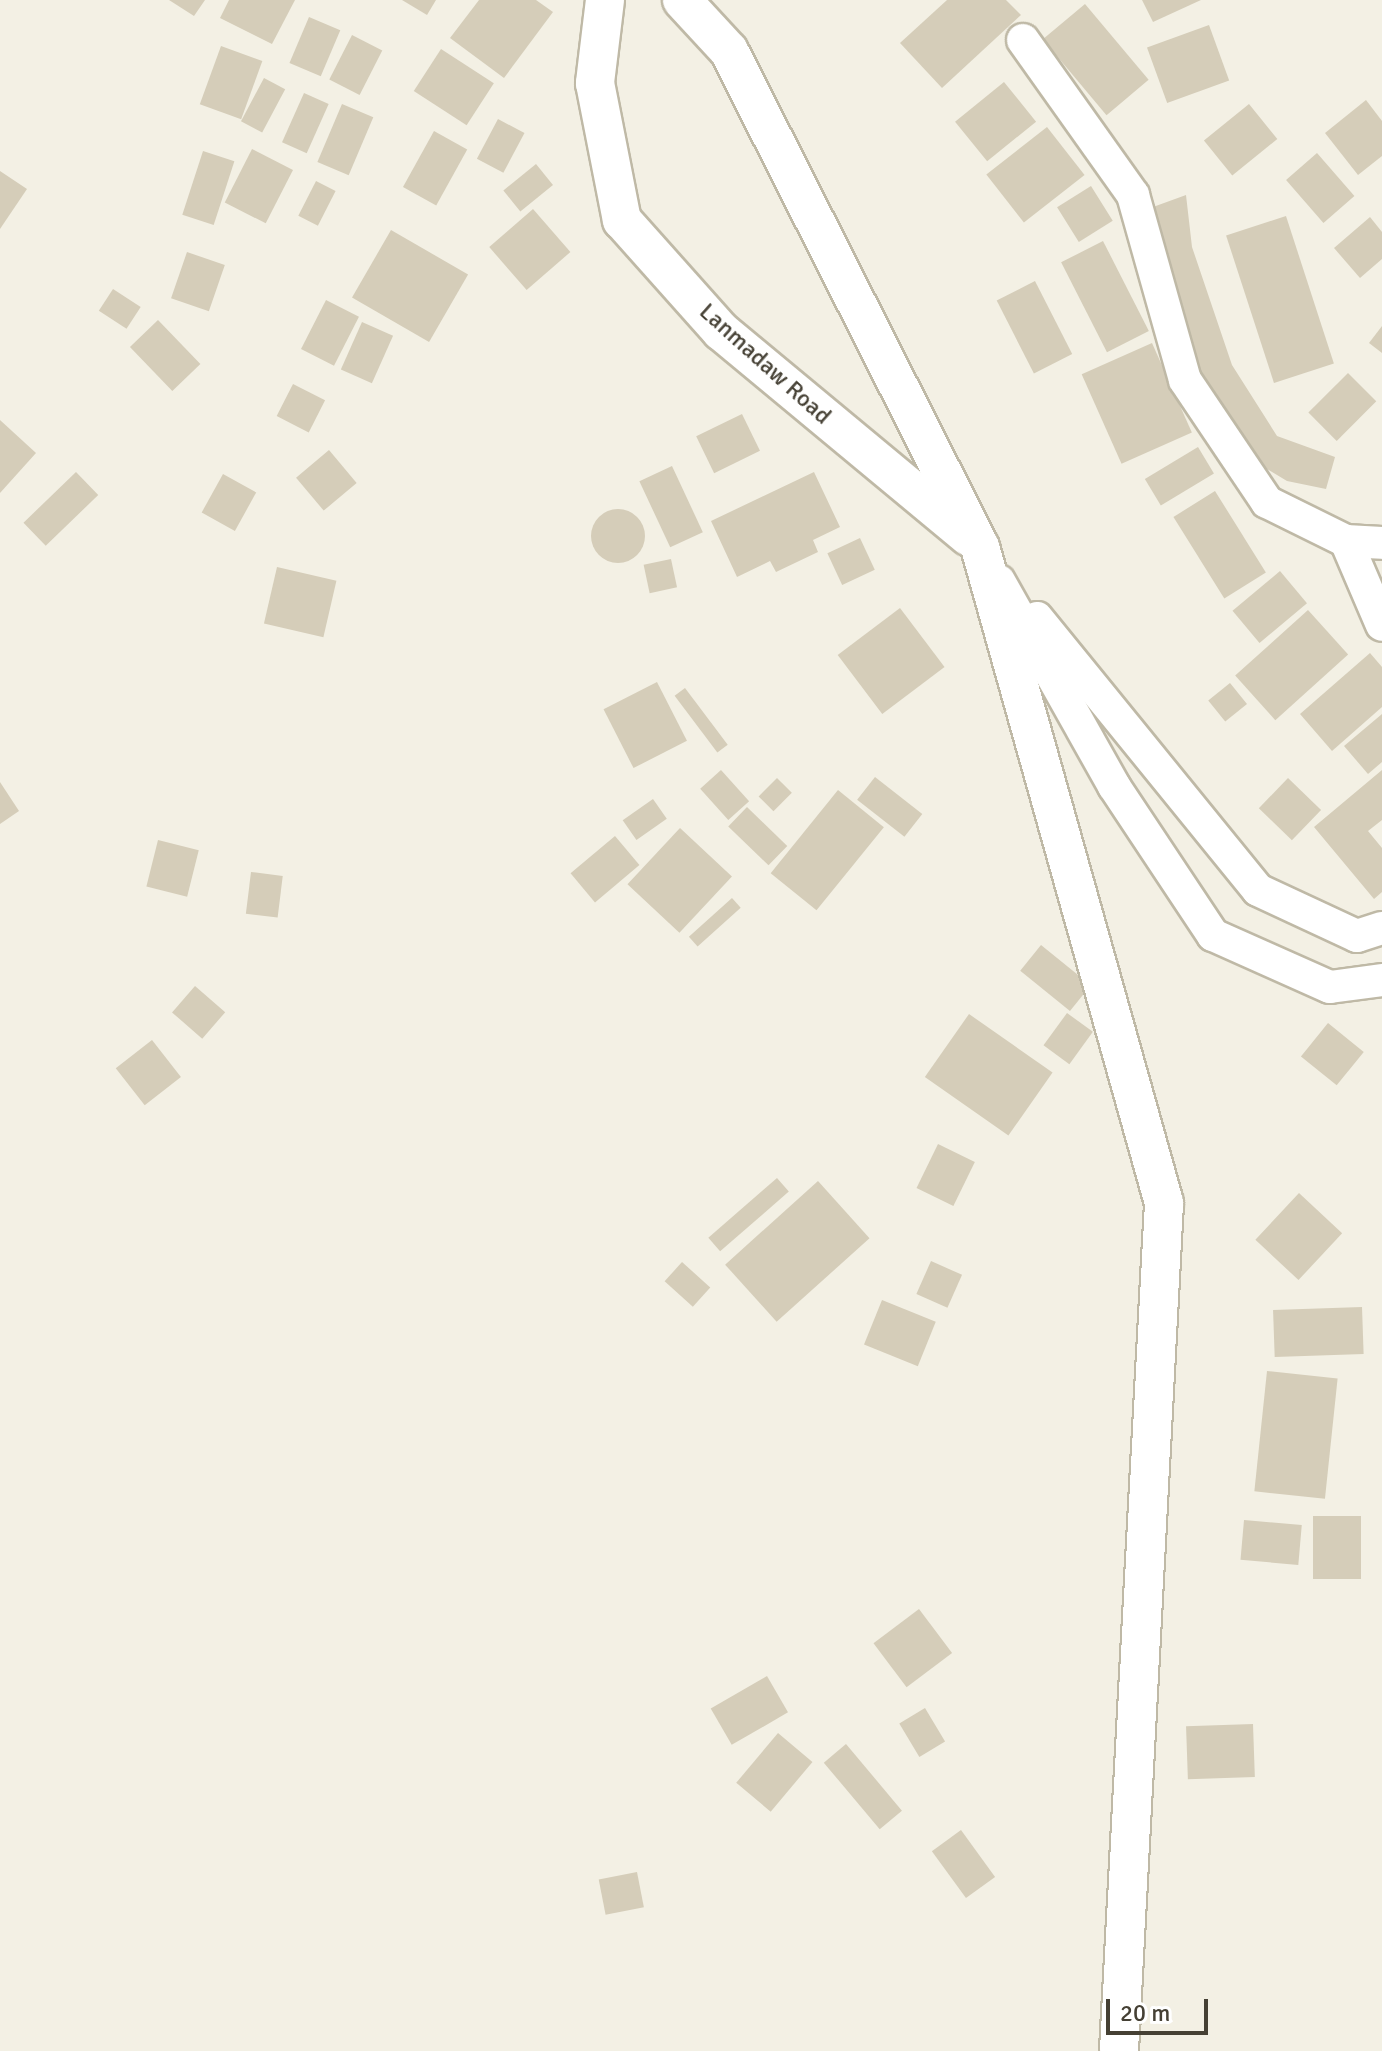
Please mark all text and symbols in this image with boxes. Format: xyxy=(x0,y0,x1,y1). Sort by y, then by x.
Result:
street label: Lanmadaw Road xyxy=(693,297,837,431)
scale bar xyxy=(1110,1983,1212,2033)
text: 20 m xyxy=(1120,1998,1170,2028)

